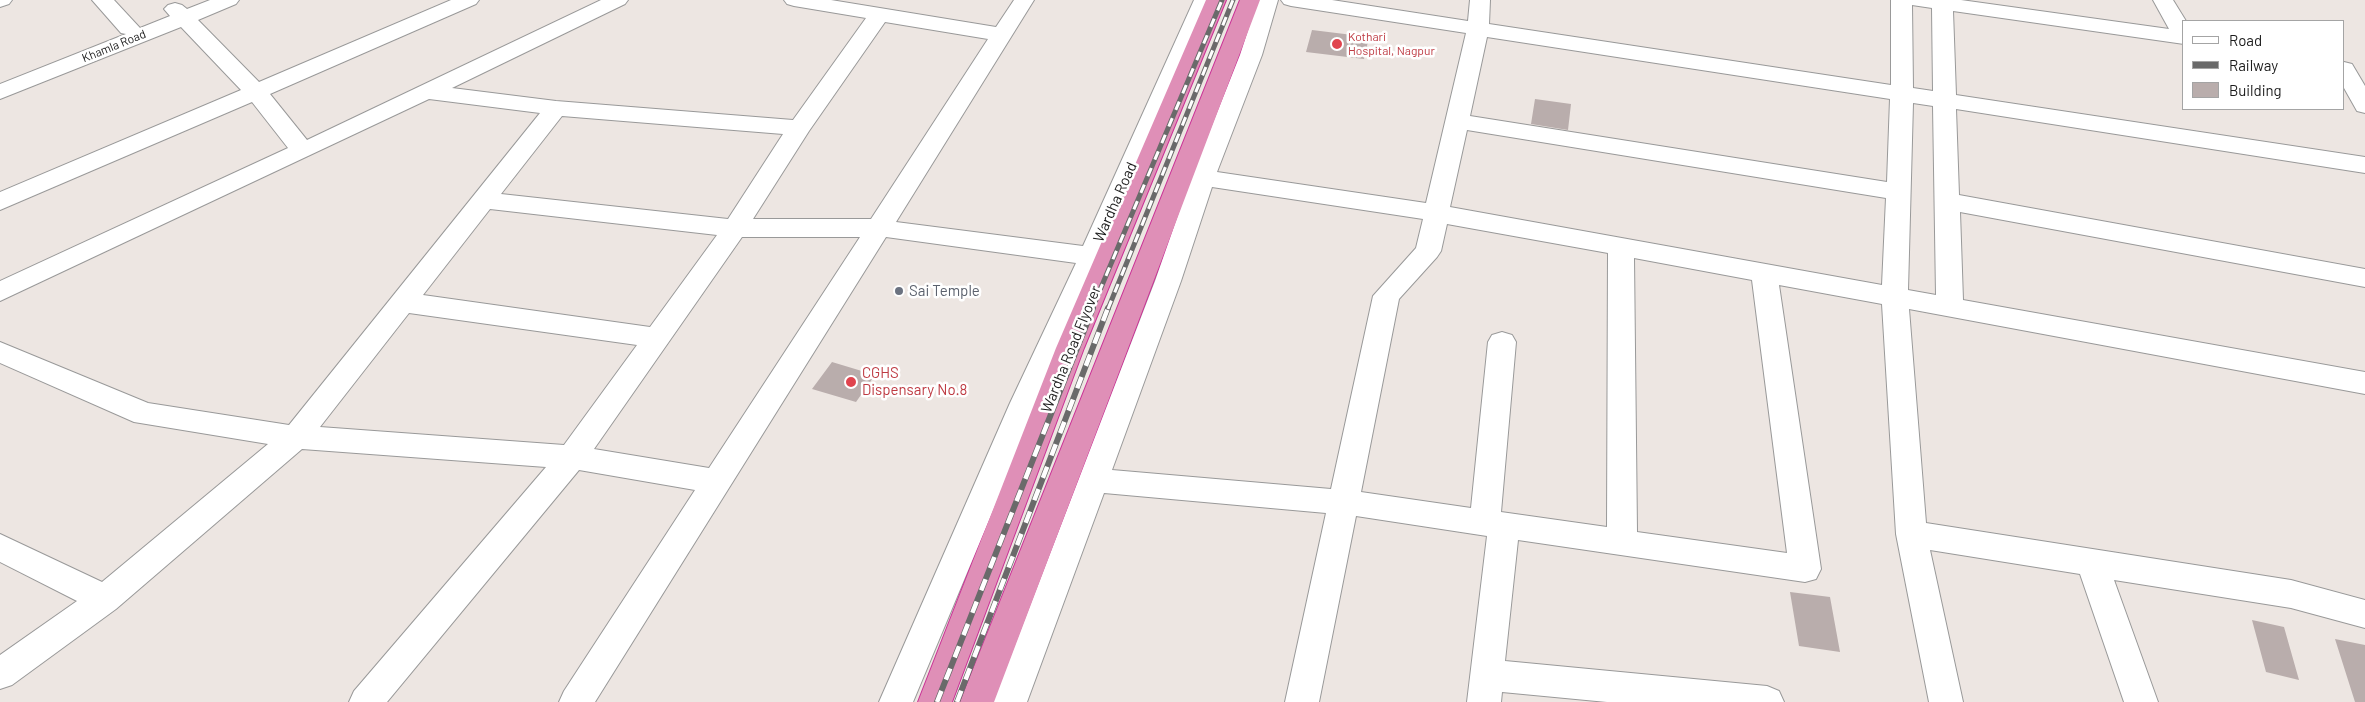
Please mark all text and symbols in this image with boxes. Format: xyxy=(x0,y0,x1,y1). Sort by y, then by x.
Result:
legend xyxy=(2182,20,2345,110)
street label: Khamla Road xyxy=(80,27,148,65)
place label: Kothari Hospital, Nagpur xyxy=(1348,30,1435,58)
text: Road xyxy=(2229,31,2262,49)
marker: Kothari Hospital, Nagpur xyxy=(1330,37,1344,51)
text: Railway xyxy=(2229,56,2278,74)
text: Building xyxy=(2229,81,2282,99)
street label: Wardha Road xyxy=(1089,159,1141,245)
place label: Sai Temple xyxy=(909,282,980,300)
street label: Wardha Road Flyover xyxy=(1037,283,1105,415)
marker: Sai Temple xyxy=(893,285,905,297)
place label: CGHS Dispensary No.8 xyxy=(862,364,967,399)
marker: CGHS Dispensary No.8 xyxy=(844,375,858,389)

